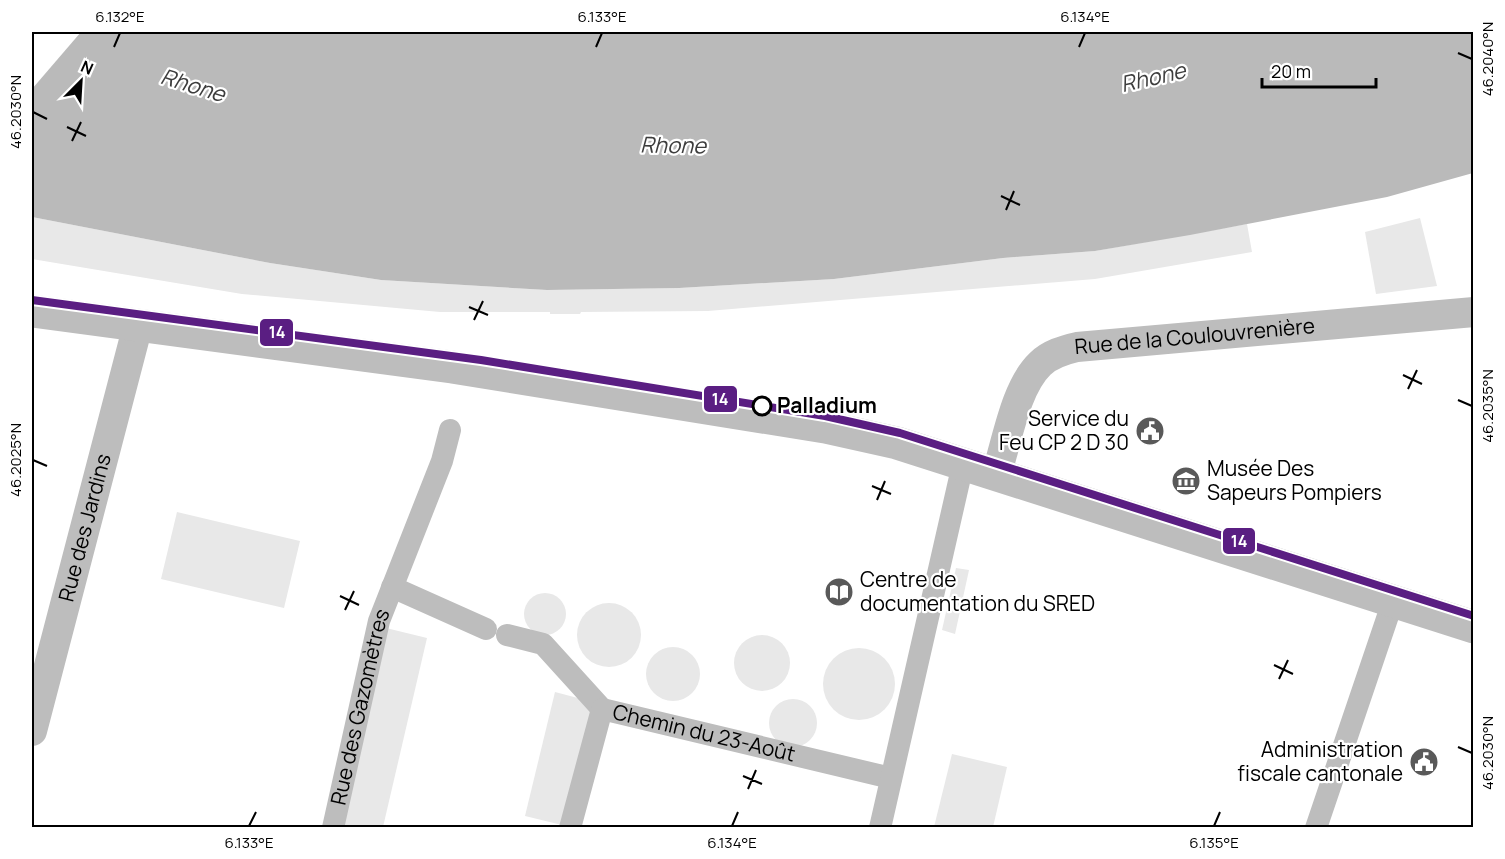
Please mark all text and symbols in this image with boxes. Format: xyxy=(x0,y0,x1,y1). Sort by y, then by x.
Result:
text: 6.132°E xyxy=(95,6,145,27)
text: 6.133°E xyxy=(577,6,627,27)
text: 6.134°E xyxy=(1060,6,1110,27)
text: 46.2040°N xyxy=(1477,22,1498,96)
north arrow xyxy=(51,51,111,111)
scale bar xyxy=(1262,51,1376,89)
text: N xyxy=(77,55,97,80)
water label: Rhone xyxy=(1118,55,1190,99)
text: 20 m xyxy=(1271,59,1311,83)
water label: Rhone xyxy=(157,61,230,109)
text: 46.2030°N xyxy=(5,75,26,149)
water label: Rhone xyxy=(640,129,707,161)
street label: Rue de la Coulouvrenière xyxy=(1073,311,1316,360)
line badge: 14 xyxy=(259,318,294,347)
text: 14 xyxy=(269,321,285,343)
text: 46.2035°N xyxy=(1477,369,1498,443)
line badge: 14 xyxy=(703,385,738,413)
text: 14 xyxy=(712,388,728,410)
place label: Palladium xyxy=(777,391,877,419)
marker: Palladium xyxy=(752,396,772,416)
place label: Service du Feu CP 2 D 30 xyxy=(999,404,1129,456)
public building icon: Service du Feu CP 2 D 30 xyxy=(1134,415,1166,447)
text: 46.2025°N xyxy=(5,423,26,497)
street label: Rue des Jardins xyxy=(51,451,117,605)
place label: Musée Des Sapeurs Pompiers xyxy=(1207,454,1382,506)
museum icon: Musée Des Sapeurs Pompiers xyxy=(1170,465,1202,497)
line badge: 14 xyxy=(1222,527,1256,555)
text: 14 xyxy=(1231,530,1247,552)
place label: Centre de documentation du SRED xyxy=(860,565,1095,617)
library icon: Centre de documentation du SRED xyxy=(823,576,855,608)
street label: Rue des Gazomètres xyxy=(324,604,396,808)
street label: Chemin du 23-Août xyxy=(610,697,798,768)
text: 46.2030°N xyxy=(1477,716,1498,790)
place label: Administration fiscale cantonale xyxy=(1237,735,1403,787)
public building icon: Administration fiscale cantonale xyxy=(1408,746,1440,778)
text: 6.133°E xyxy=(224,832,274,853)
text: 6.134°E xyxy=(707,832,757,853)
text: 6.135°E xyxy=(1189,832,1239,853)

